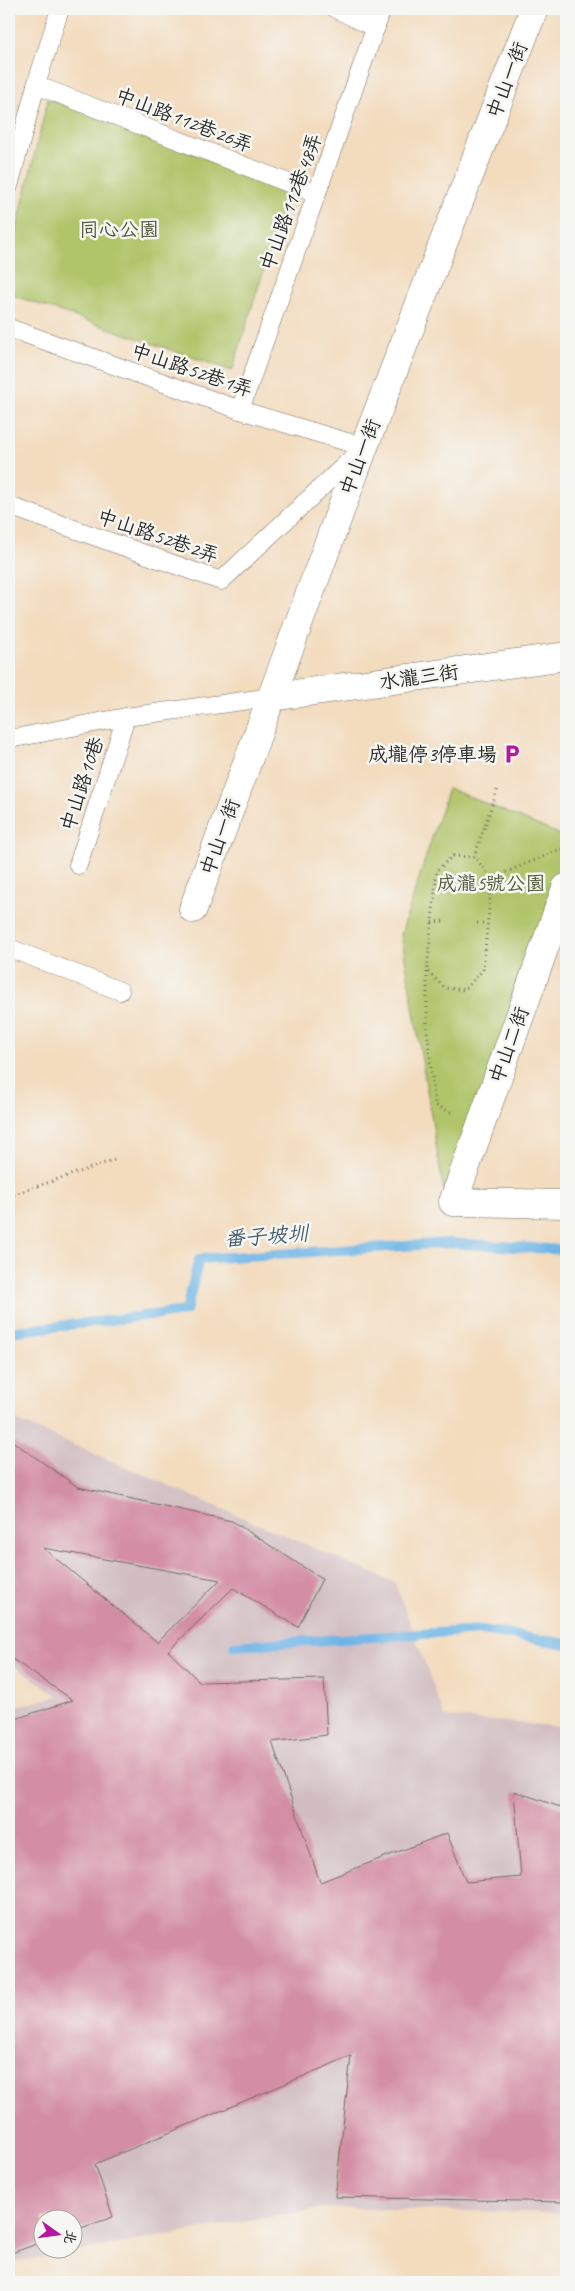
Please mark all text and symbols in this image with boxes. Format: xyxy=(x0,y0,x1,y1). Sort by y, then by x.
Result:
street label: 中山一街 xyxy=(481,38,533,122)
street label: 中山路112巷26弄 xyxy=(112,82,256,158)
street label: 中山路112巷48弄 xyxy=(254,130,328,274)
park label: 同心公園 xyxy=(79,217,159,242)
street label: 中山路52巷1弄 xyxy=(128,338,256,402)
street label: 中山一街 xyxy=(334,415,386,499)
street label: 中山路52巷2弄 xyxy=(94,504,222,568)
street label: 水瀧三街 xyxy=(378,659,460,695)
street label: 中山路10巷 xyxy=(55,733,109,834)
place label: 成壠停3停車場 xyxy=(368,742,497,767)
parking icon: 成壠停3停車場 xyxy=(501,743,523,765)
street label: 中山一街 xyxy=(195,795,245,879)
park label: 成瀧5號公園 xyxy=(437,871,546,896)
street label: 中山二街 xyxy=(484,1003,534,1087)
water label: 番子坡圳 xyxy=(223,1220,311,1252)
north arrow xyxy=(32,2208,82,2258)
text: 北 xyxy=(60,2228,80,2246)

